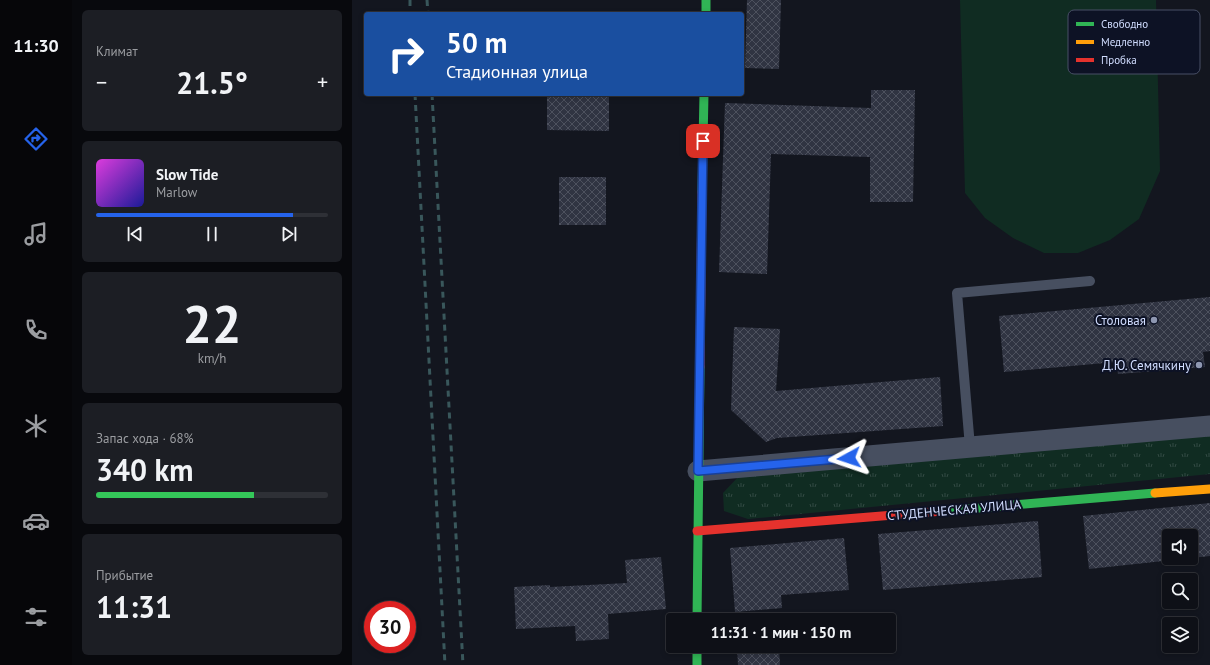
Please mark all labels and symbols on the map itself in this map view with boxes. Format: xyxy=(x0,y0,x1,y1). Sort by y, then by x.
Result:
legend xyxy=(1068,10,1200,74)
text: Свободно xyxy=(1101,17,1148,31)
text: Медленно xyxy=(1101,35,1150,49)
text: Пробка xyxy=(1101,53,1137,67)
pin xyxy=(686,124,720,158)
place label: Столовая xyxy=(1095,312,1146,329)
marker: Столовая xyxy=(1149,315,1159,325)
place label: Д.Ю. Семячкину xyxy=(1102,357,1191,374)
marker: Д.Ю. Семячкину xyxy=(1194,360,1204,370)
position arrow xyxy=(828,437,870,479)
street label: СТУДЕНЧЕСКАЯ УЛИЦА xyxy=(886,496,1022,524)
speed limit sign: 30 xyxy=(364,601,416,653)

